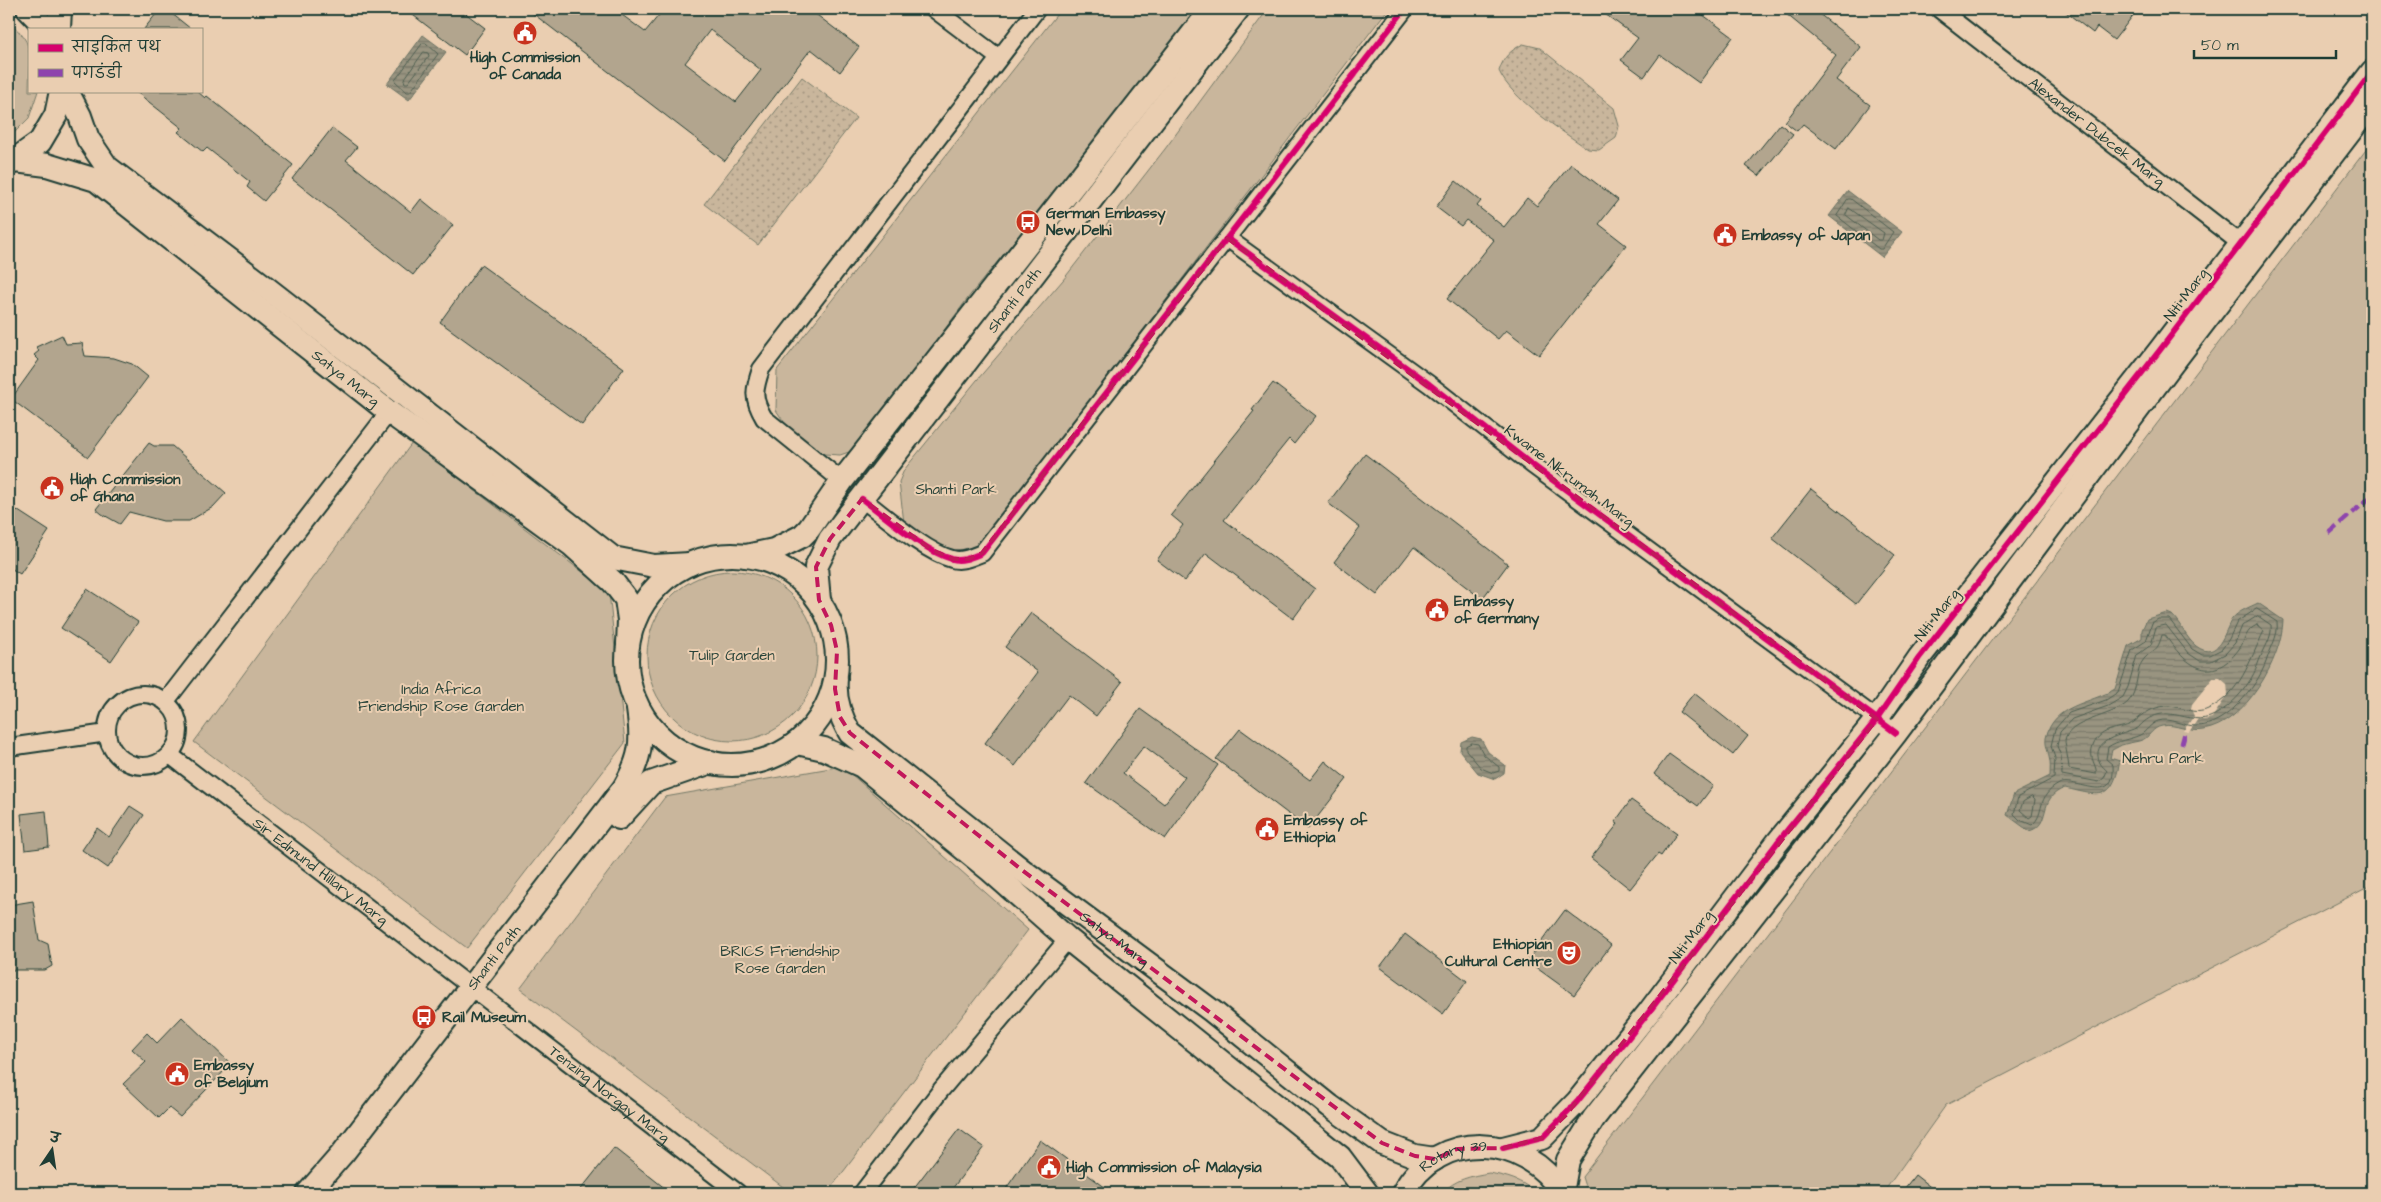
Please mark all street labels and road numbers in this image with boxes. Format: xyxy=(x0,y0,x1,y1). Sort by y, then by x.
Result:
street label: Alexander Dubcek Marg xyxy=(2024,72,2170,192)
street label: Shanti Path xyxy=(982,263,1046,337)
street label: Niti Marg xyxy=(2159,264,2214,327)
street label: Satya Marg xyxy=(307,344,384,412)
street label: Kwame Nkrumah Marg xyxy=(1499,420,1639,533)
street label: Niti Marg xyxy=(1910,584,1965,647)
street label: Sir Edmund Hillary Marg xyxy=(248,812,393,931)
street label: Satya Marg xyxy=(1076,906,1154,972)
street label: Niti Marg xyxy=(1664,906,1719,969)
street label: Shanti Path xyxy=(462,920,526,994)
street label: Tenzing Norgay Marg xyxy=(545,1040,675,1148)
street label: Rotary 39 xyxy=(1414,1136,1487,1177)

